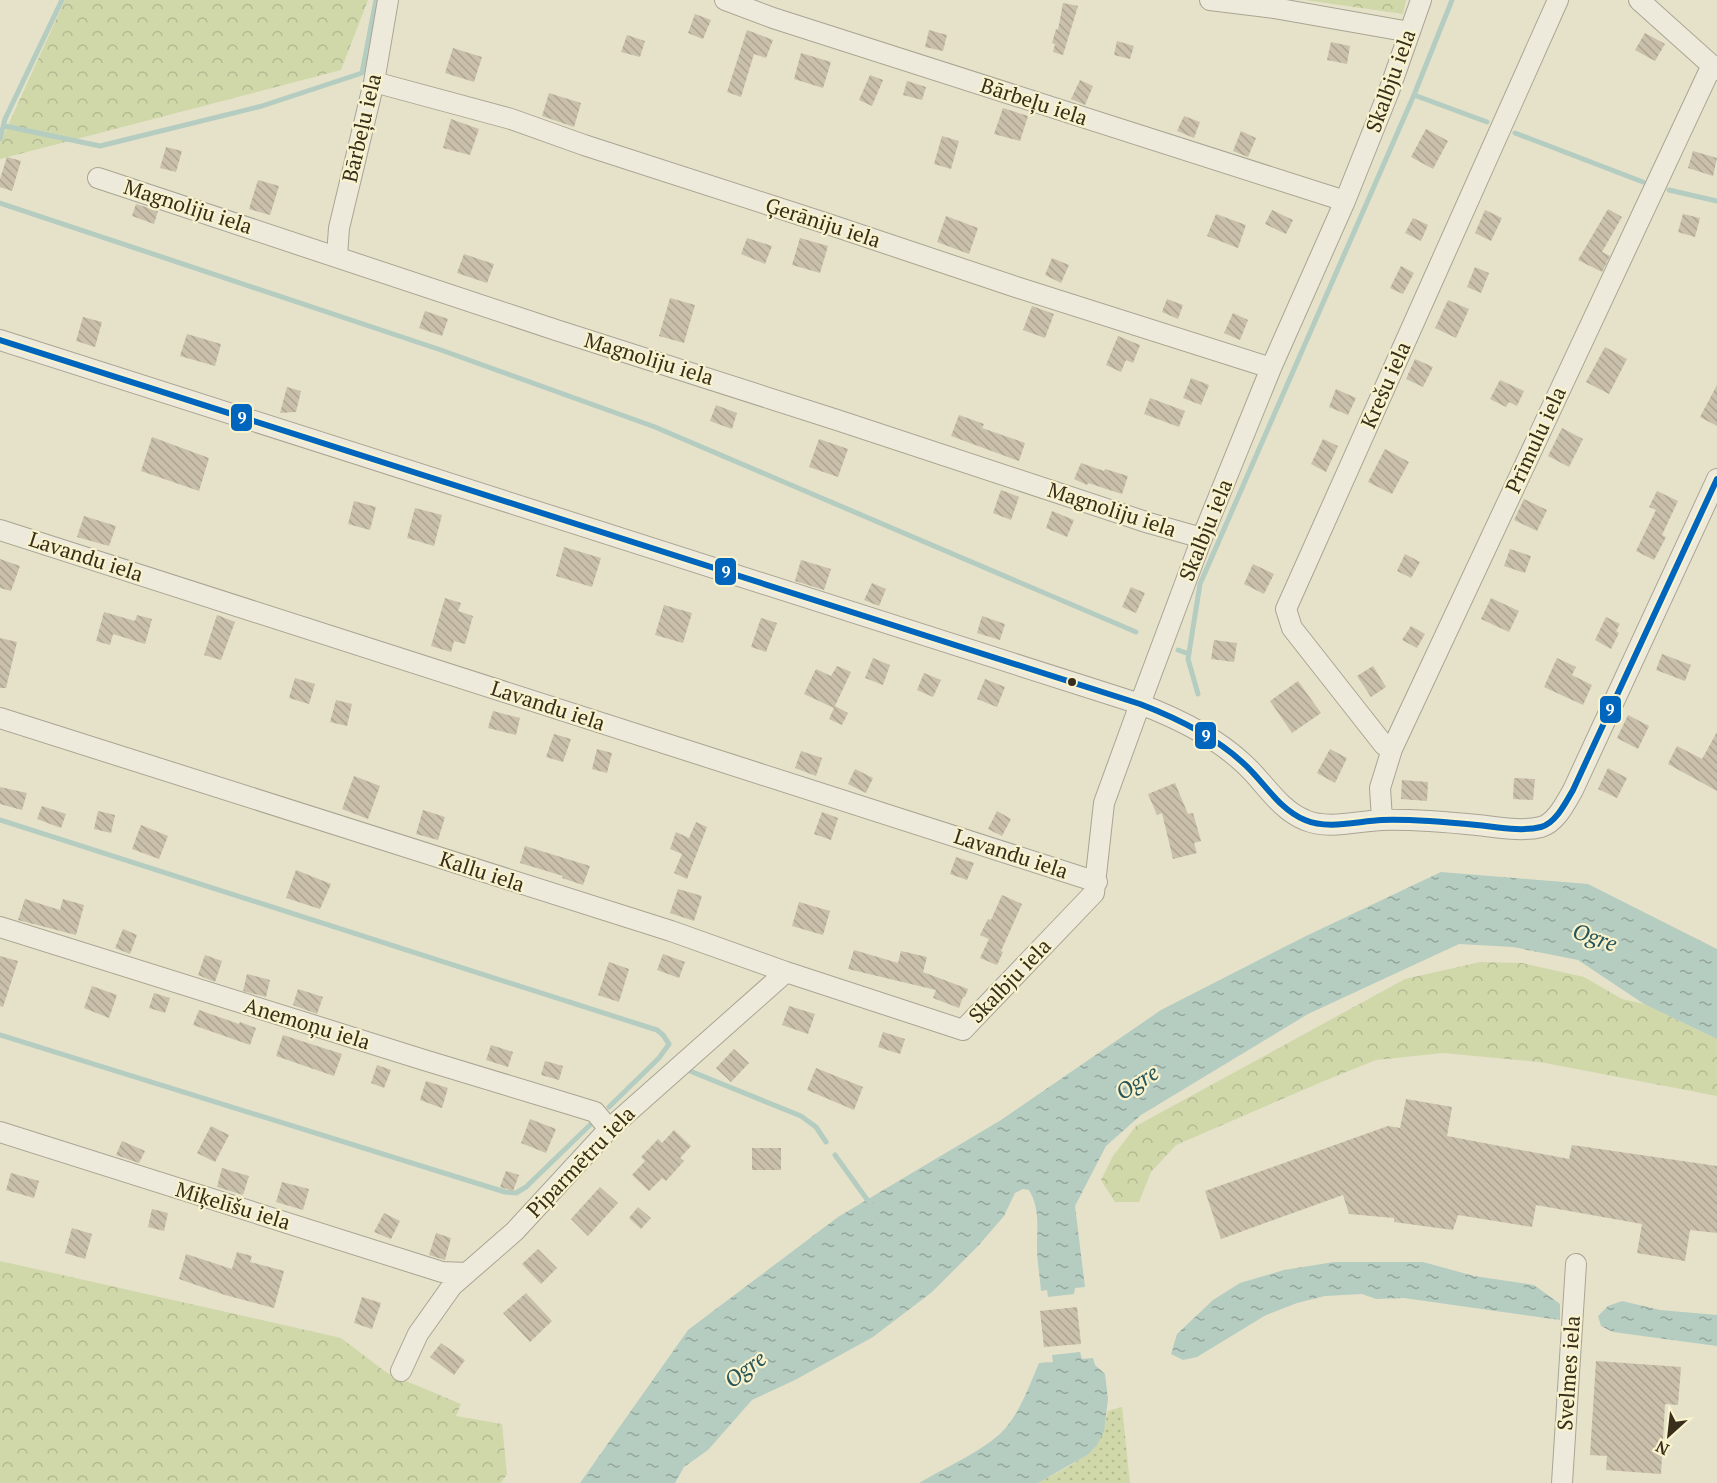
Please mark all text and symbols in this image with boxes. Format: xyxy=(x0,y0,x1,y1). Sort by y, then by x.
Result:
street label: Skalbju iela xyxy=(1359,25,1422,136)
street label: Bārbeļu iela xyxy=(335,70,387,185)
street label: Bārbeļu iela xyxy=(977,71,1092,132)
street label: Magnoliju iela xyxy=(120,172,257,240)
street label: Ģerāniju iela xyxy=(762,190,885,254)
street label: Magnoliju iela xyxy=(581,325,718,391)
street label: Krešu iela xyxy=(1354,336,1417,432)
street label: Prīmulu iela xyxy=(1498,381,1572,497)
line badge: 9 xyxy=(230,403,253,432)
text: 9 xyxy=(237,406,247,428)
street label: Skalbju iela xyxy=(1172,474,1238,585)
street label: Magnoliju iela xyxy=(1044,475,1181,543)
street label: Lavandu iela xyxy=(26,524,147,588)
line badge: 9 xyxy=(714,557,737,586)
text: 9 xyxy=(721,560,731,582)
street label: Lavandu iela xyxy=(488,673,609,737)
unlabelled marker xyxy=(1066,676,1078,688)
line badge: 9 xyxy=(1599,695,1622,724)
text: 9 xyxy=(1605,698,1615,720)
line badge: 9 xyxy=(1194,721,1217,750)
text: 9 xyxy=(1201,724,1211,746)
street label: Lavandu iela xyxy=(951,821,1072,885)
street label: Kallu iela xyxy=(436,844,529,898)
water label: Ogre xyxy=(1569,915,1621,958)
street label: Skalbju iela xyxy=(962,932,1057,1029)
street label: Anemoņu iela xyxy=(241,991,374,1056)
water label: Ogre xyxy=(1110,1057,1164,1106)
street label: Piparmētru iela xyxy=(520,1099,641,1223)
street label: Miķelīšu iela xyxy=(173,1174,294,1236)
street label: Svelmes iela xyxy=(1550,1314,1586,1431)
water label: Ogre xyxy=(718,1343,772,1394)
north arrow xyxy=(1639,1405,1699,1465)
text: N xyxy=(1652,1436,1673,1461)

